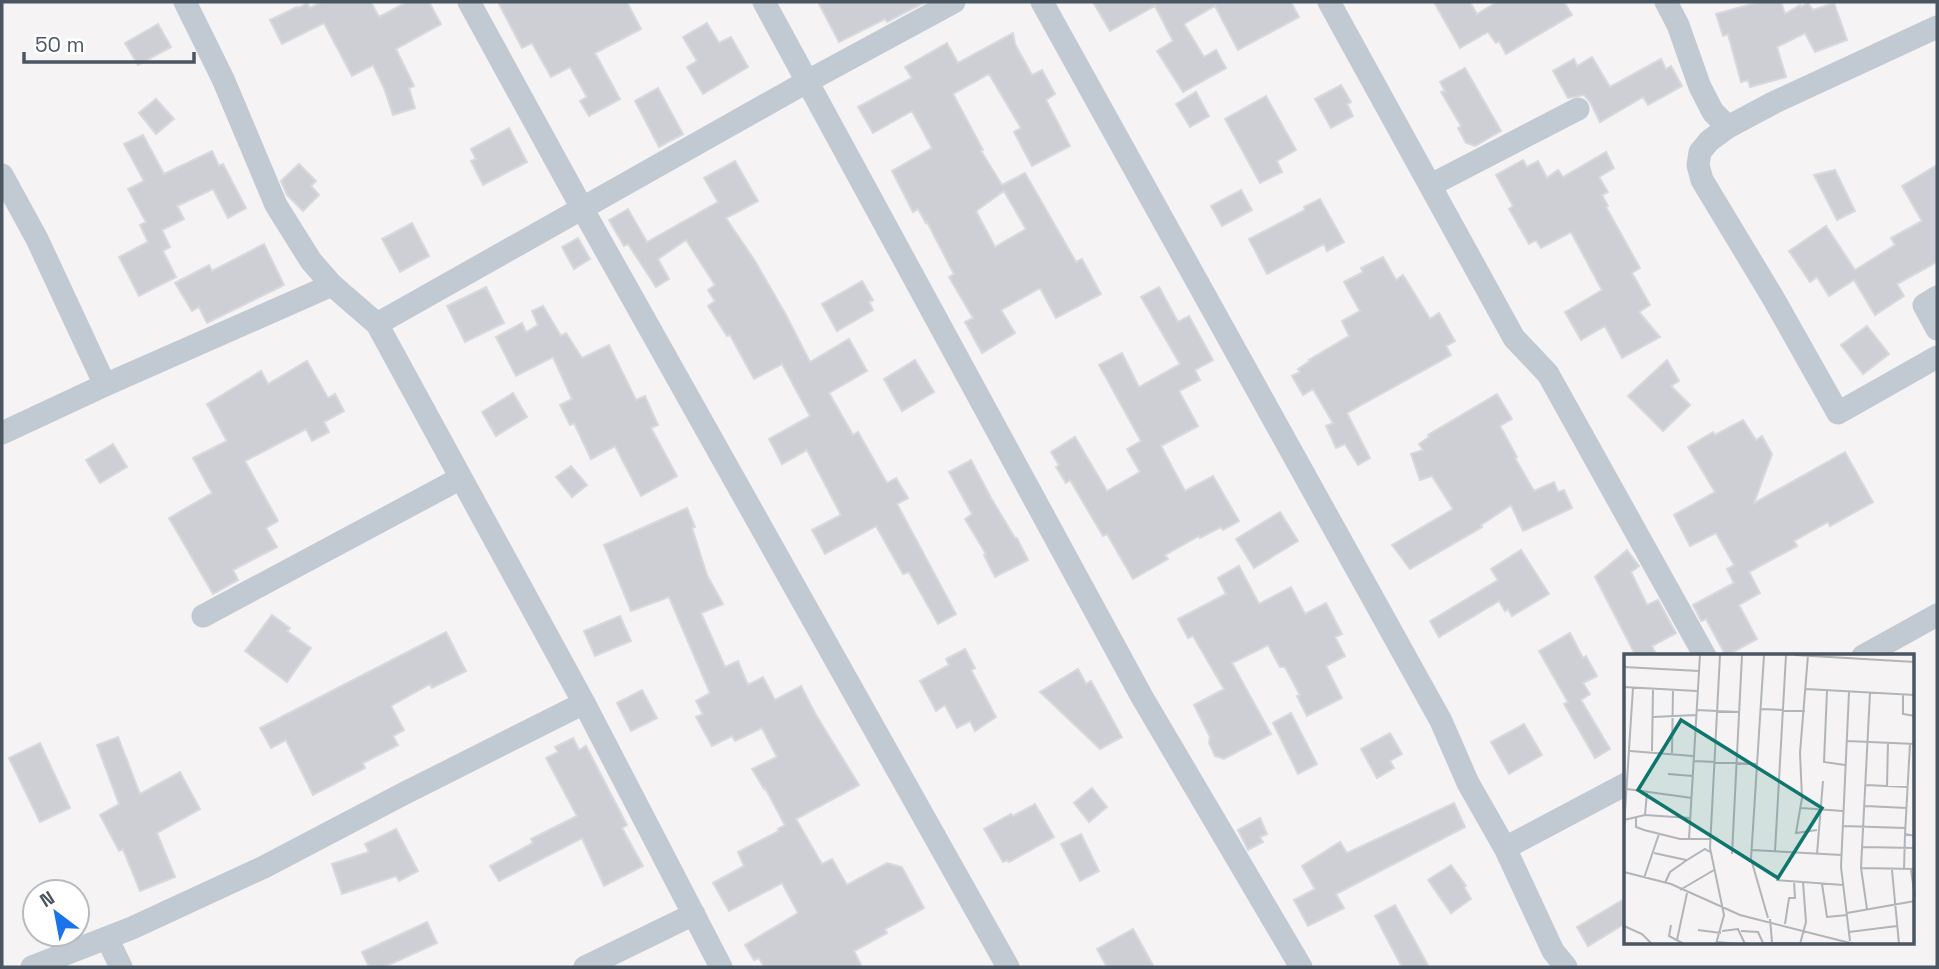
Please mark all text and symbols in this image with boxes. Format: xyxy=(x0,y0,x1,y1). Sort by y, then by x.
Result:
scale bar xyxy=(24,21,194,65)
text: 50 m xyxy=(35,31,85,58)
inset map xyxy=(1624,654,1914,944)
north arrow xyxy=(21,878,91,948)
text: N xyxy=(35,885,59,913)

